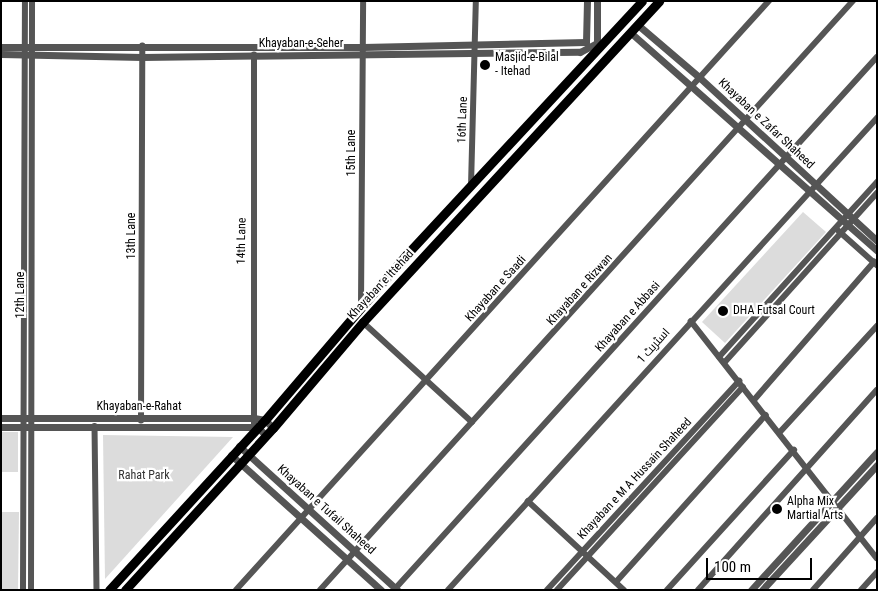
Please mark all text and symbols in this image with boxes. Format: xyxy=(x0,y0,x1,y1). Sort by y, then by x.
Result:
street label: Khayaban-e-Seher xyxy=(259,37,343,51)
place label: Masjid-e-Bilal - Itehad xyxy=(495,51,559,79)
marker: Masjid-e-Bilal - Itehad xyxy=(479,59,491,71)
street label: Khayaban e Zafar Shaheed xyxy=(715,76,817,172)
street label: 16th Lane xyxy=(455,96,471,144)
street label: 15th Lane xyxy=(345,130,359,176)
street label: 13th Lane xyxy=(125,213,139,259)
street label: 14th Lane xyxy=(234,217,250,265)
street label: Khayaban e Ittehad xyxy=(345,247,417,323)
street label: Khayaban e Rizwan xyxy=(544,251,616,329)
street label: Khayaban e Saadi xyxy=(463,253,529,325)
street label: 12th Lane xyxy=(14,272,28,318)
street label: Khayaban e Abbasi xyxy=(593,279,663,355)
place label: DHA Futsal Court xyxy=(733,304,815,318)
marker: DHA Futsal Court xyxy=(717,305,729,317)
street label: اسٹریٹ 1 xyxy=(635,326,673,366)
street label: Khayaban-e-Rahat xyxy=(97,400,181,414)
street label: Khayaban e M A Hussain Shaheed xyxy=(575,415,695,543)
street label: Khayaban e Tufail Shaheed xyxy=(274,462,378,558)
park label: Rahat Park xyxy=(118,469,170,483)
place label: Alpha Mix Martial Arts xyxy=(787,495,843,523)
marker: Alpha Mix Martial Arts xyxy=(771,503,783,515)
scale bar xyxy=(708,548,814,580)
text: 100 m xyxy=(714,558,751,576)

